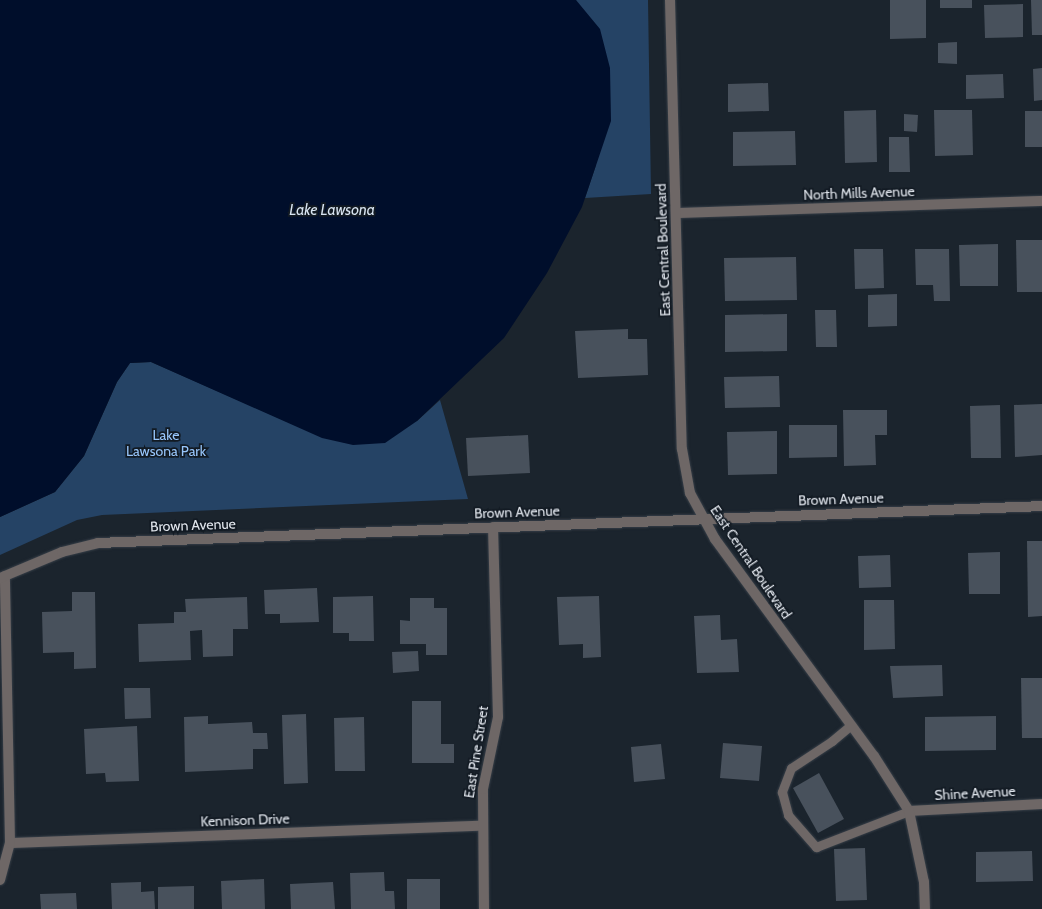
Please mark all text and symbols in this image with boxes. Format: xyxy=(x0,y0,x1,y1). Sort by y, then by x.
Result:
street label: East Central Boulevard xyxy=(652,183,674,317)
street label: North Mills Avenue xyxy=(803,183,915,203)
water label: Lake Lawsona xyxy=(289,202,375,220)
park label: Lake Lawsona Park xyxy=(126,427,206,460)
street label: Brown Avenue xyxy=(798,489,884,509)
street label: Brown Avenue xyxy=(474,502,560,522)
street label: East Central Boulevard xyxy=(707,502,795,622)
street label: Brown Avenue xyxy=(150,515,236,535)
street label: East Pine Street xyxy=(460,705,492,799)
street label: Shine Avenue xyxy=(934,782,1016,804)
street label: Kennison Drive xyxy=(200,810,290,830)

